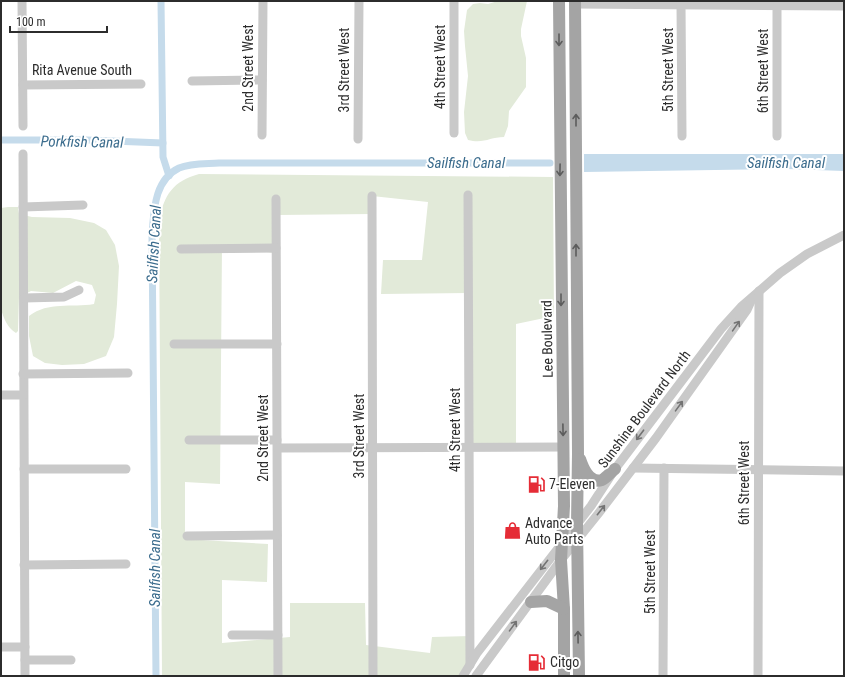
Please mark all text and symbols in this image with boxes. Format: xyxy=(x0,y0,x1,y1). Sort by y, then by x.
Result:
scale bar xyxy=(10,8,107,34)
text: 100 m xyxy=(16,15,46,29)
street label: 2nd Street West xyxy=(240,24,256,112)
street label: 4th Street West xyxy=(432,25,448,109)
street label: 3rd Street West xyxy=(336,28,352,112)
street label: 5th Street West xyxy=(660,28,676,112)
street label: 6th Street West xyxy=(755,29,771,113)
one-way arrow xyxy=(555,33,563,46)
street label: Rita Avenue South xyxy=(32,62,132,78)
one-way arrow xyxy=(572,114,579,127)
water label: Porkfish Canal xyxy=(40,132,124,152)
water label: Sailfish Canal xyxy=(427,154,506,172)
water label: Sailfish Canal xyxy=(747,154,826,172)
one-way arrow xyxy=(556,163,564,176)
water label: Sailfish Canal xyxy=(143,204,165,283)
one-way arrow xyxy=(572,244,580,257)
one-way arrow xyxy=(557,293,565,306)
street label: Lee Boulevard xyxy=(538,300,556,378)
one-way arrow xyxy=(732,321,740,332)
street label: Sunshine Boulevard North xyxy=(595,347,693,471)
street label: 4th Street West xyxy=(447,388,463,472)
street label: 2nd Street West xyxy=(255,394,271,482)
street label: 3rd Street West xyxy=(351,394,367,478)
one-way arrow xyxy=(675,400,683,411)
one-way arrow xyxy=(559,423,567,436)
one-way arrow xyxy=(636,429,645,440)
street label: 6th Street West xyxy=(736,441,752,525)
fuel station icon: 7-Eleven xyxy=(526,474,546,494)
place label: 7-Eleven xyxy=(549,476,595,492)
one-way arrow xyxy=(597,504,605,515)
place label: Advance Auto Parts xyxy=(525,515,584,547)
shop icon: Advance Auto Parts xyxy=(502,521,522,541)
water label: Sailfish Canal xyxy=(146,528,164,607)
street label: 5th Street West xyxy=(642,530,658,614)
one-way arrow xyxy=(539,560,548,571)
one-way arrow xyxy=(509,620,517,631)
one-way arrow xyxy=(574,631,582,644)
fuel station icon: Citgo xyxy=(527,652,547,672)
place label: Citgo xyxy=(550,654,579,670)

